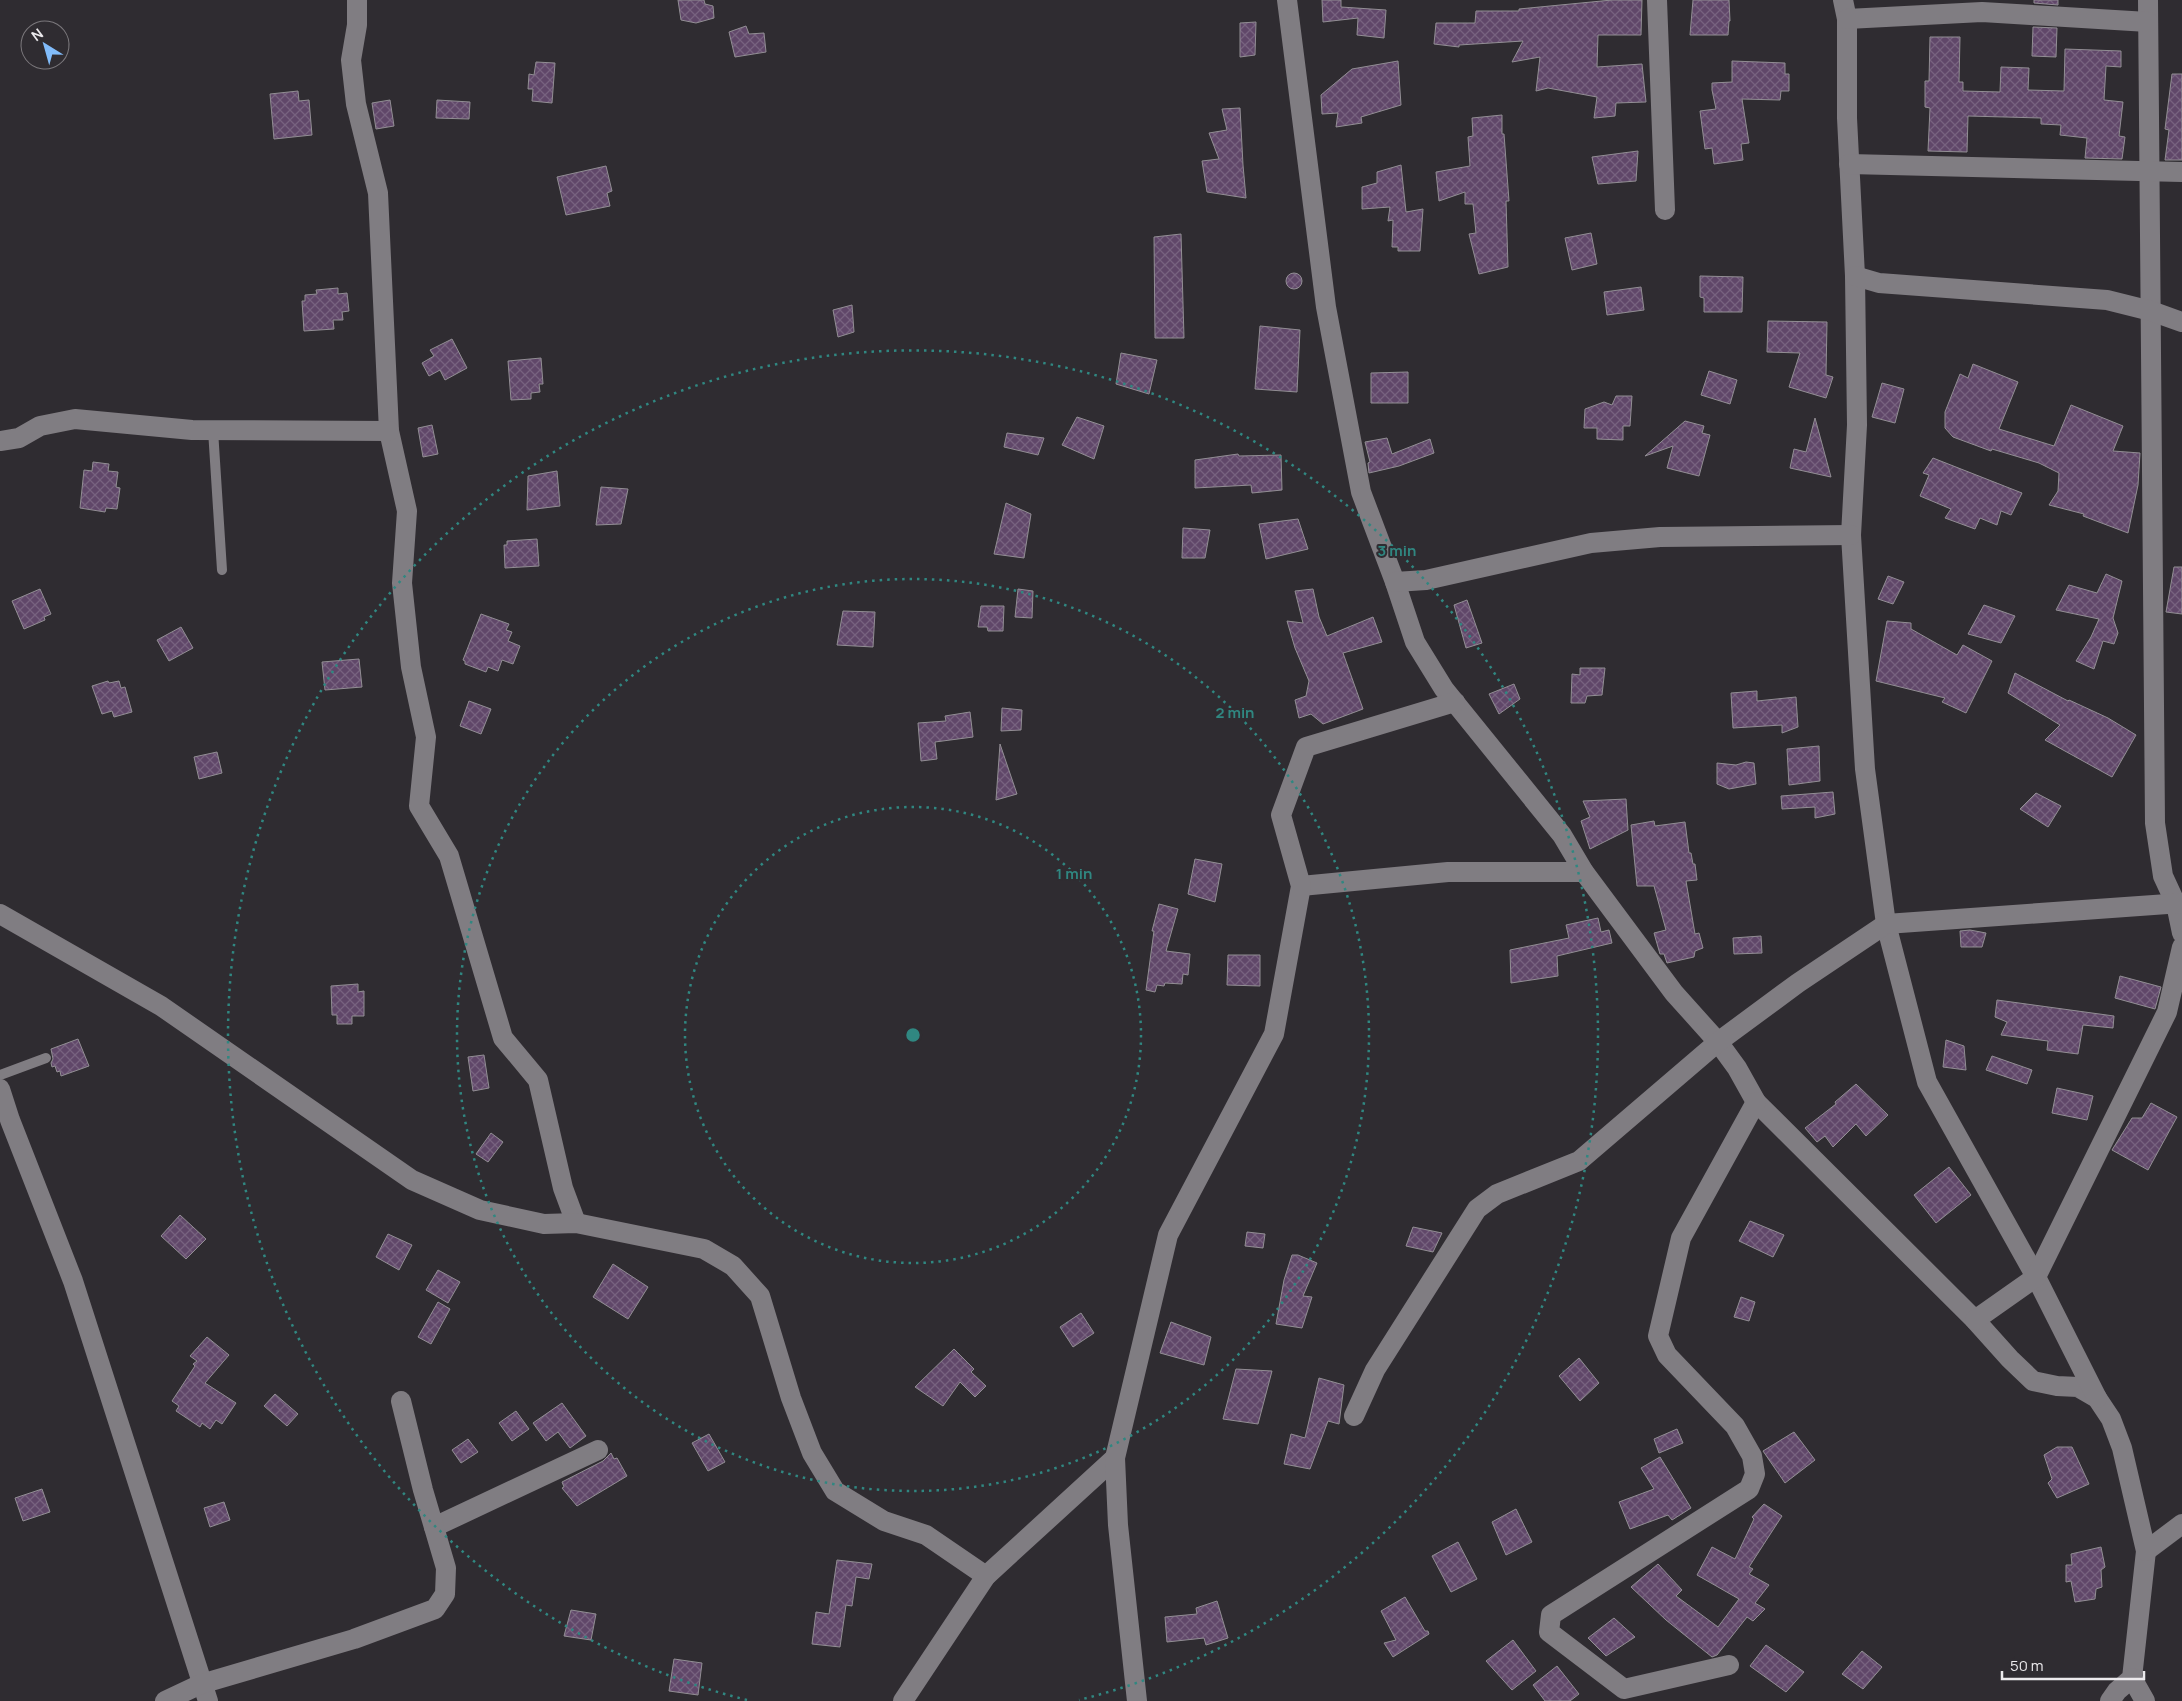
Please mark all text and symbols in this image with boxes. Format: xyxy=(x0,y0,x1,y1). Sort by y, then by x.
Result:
north arrow xyxy=(20,20,70,70)
text: N xyxy=(27,24,47,45)
text: 3 min xyxy=(1378,540,1416,561)
text: 2 min xyxy=(1215,702,1255,723)
text: 1 min xyxy=(1056,863,1092,884)
centre of rings xyxy=(904,1026,922,1044)
scale bar xyxy=(2002,1648,2144,1680)
text: 50 m xyxy=(2010,1655,2044,1676)

